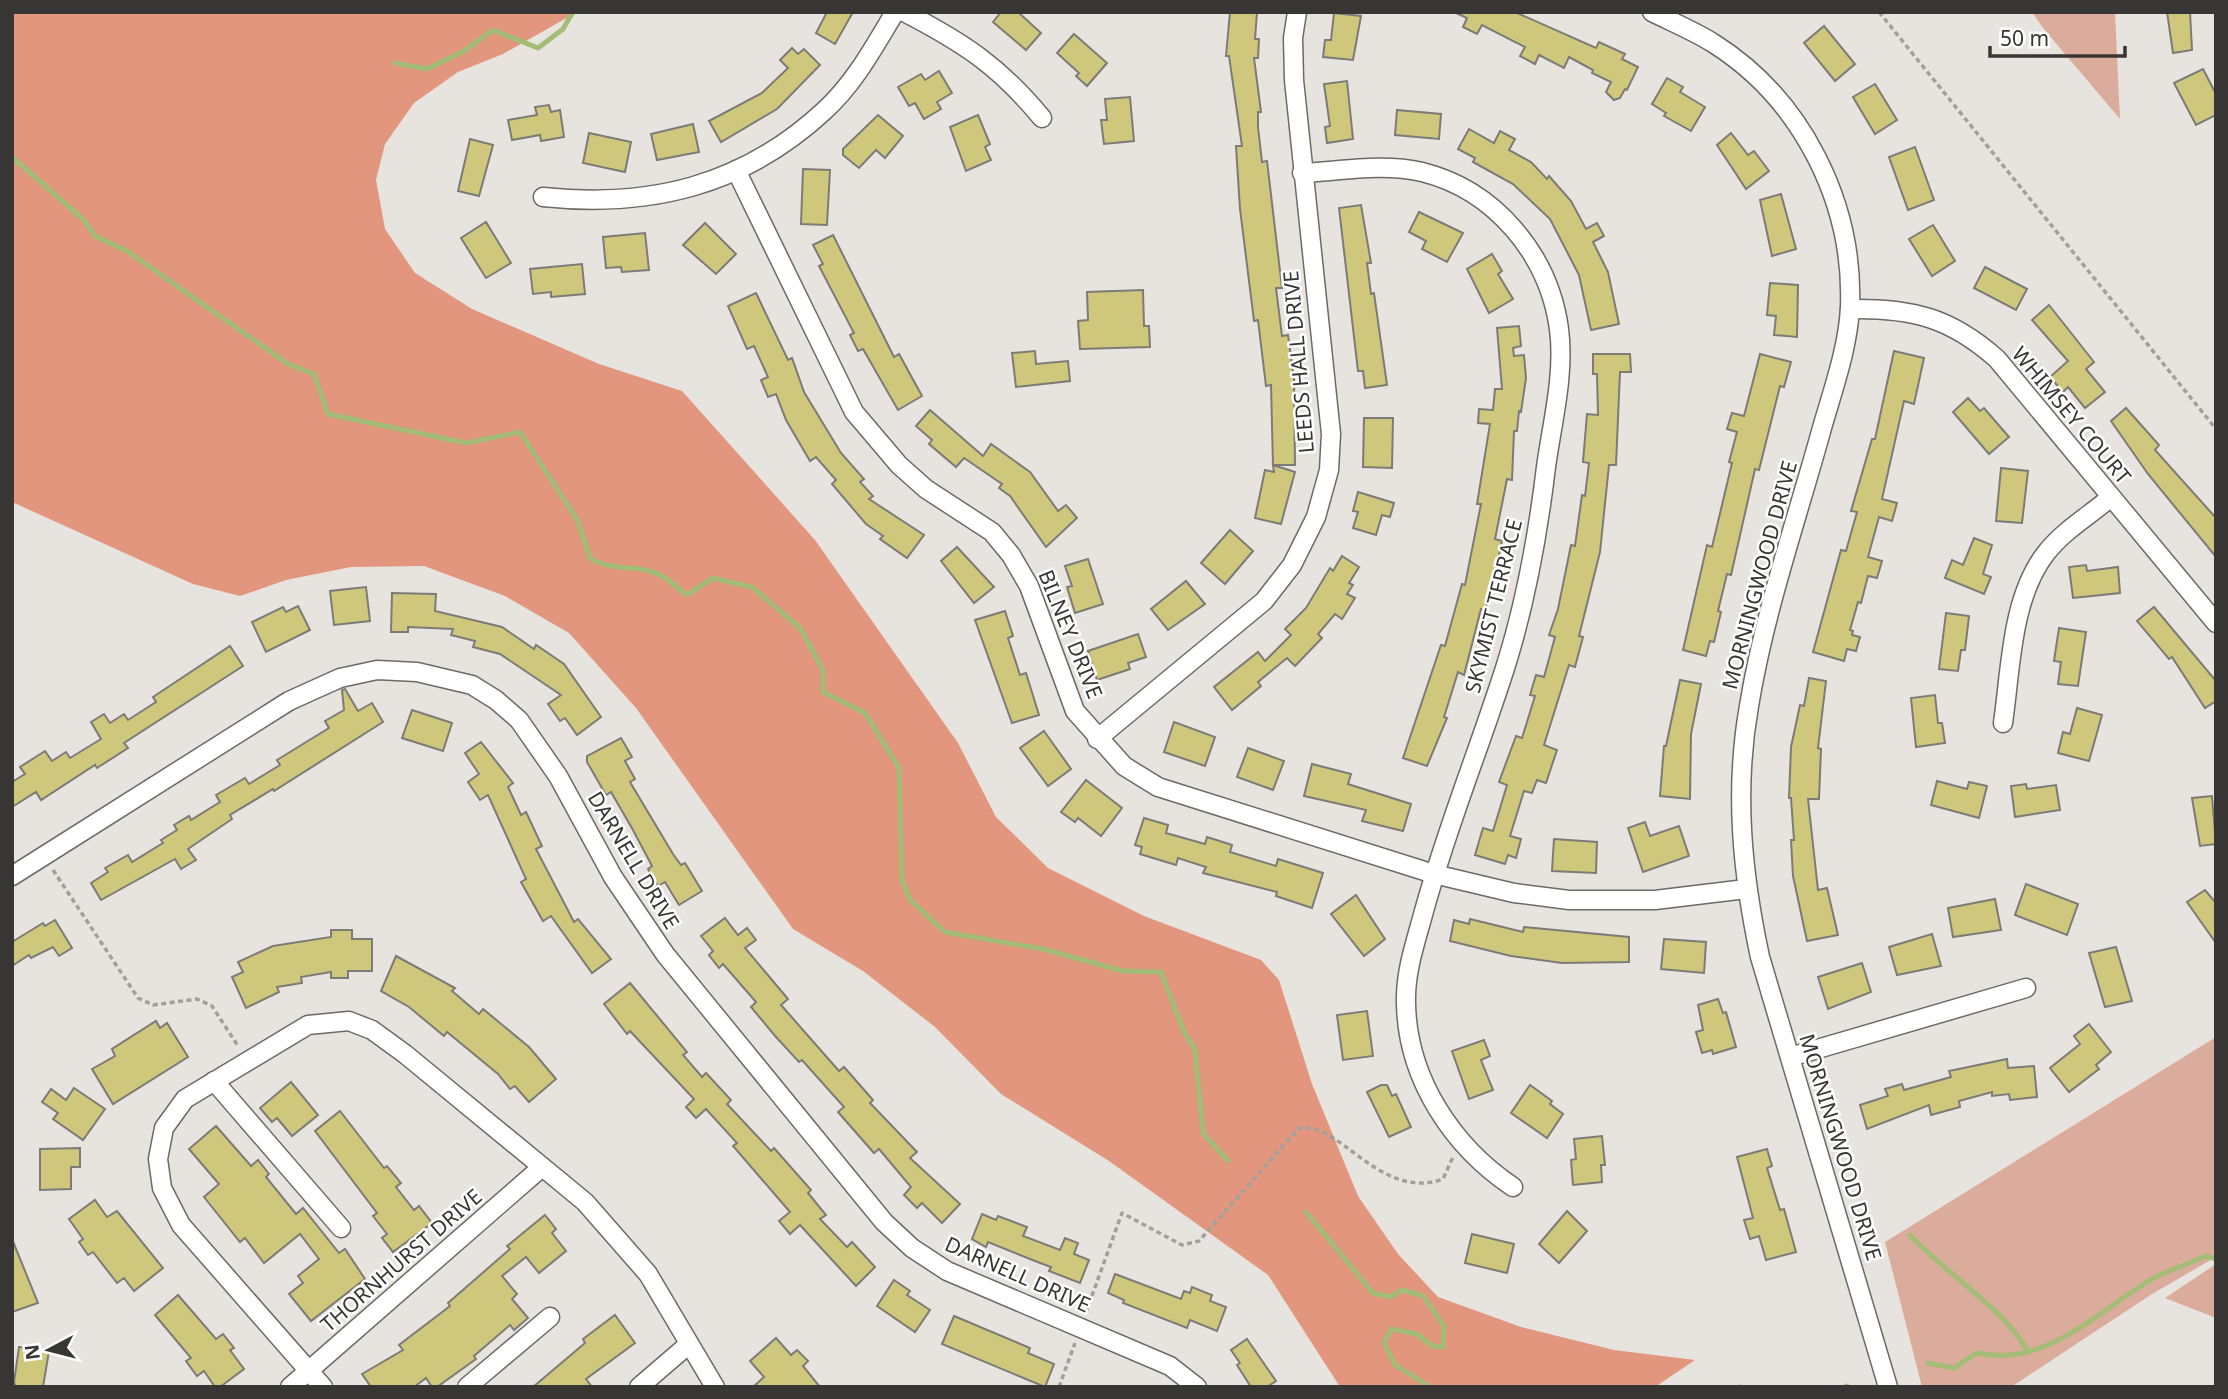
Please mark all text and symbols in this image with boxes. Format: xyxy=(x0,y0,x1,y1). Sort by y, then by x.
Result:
scale bar xyxy=(1990,14,2125,58)
text: 50 m xyxy=(2000,24,2049,52)
street label: LEEDS HALL DRIVE xyxy=(1276,270,1320,454)
street label: WHIMSEY COURT xyxy=(2006,340,2138,490)
street label: MORNINGWOOD DRIVE xyxy=(1715,458,1803,692)
street label: SKYMIST TERRACE xyxy=(1458,516,1528,696)
street label: BILNEY DRIVE xyxy=(1032,565,1110,703)
street label: DARNELL DRIVE xyxy=(582,786,686,934)
street label: MORNINGWOOD DRIVE xyxy=(1793,1030,1889,1264)
street label: THORNHURST DRIVE xyxy=(314,1182,488,1338)
street label: DARNELL DRIVE xyxy=(941,1229,1095,1319)
north arrow xyxy=(14,1315,84,1385)
text: N xyxy=(18,1343,46,1361)

